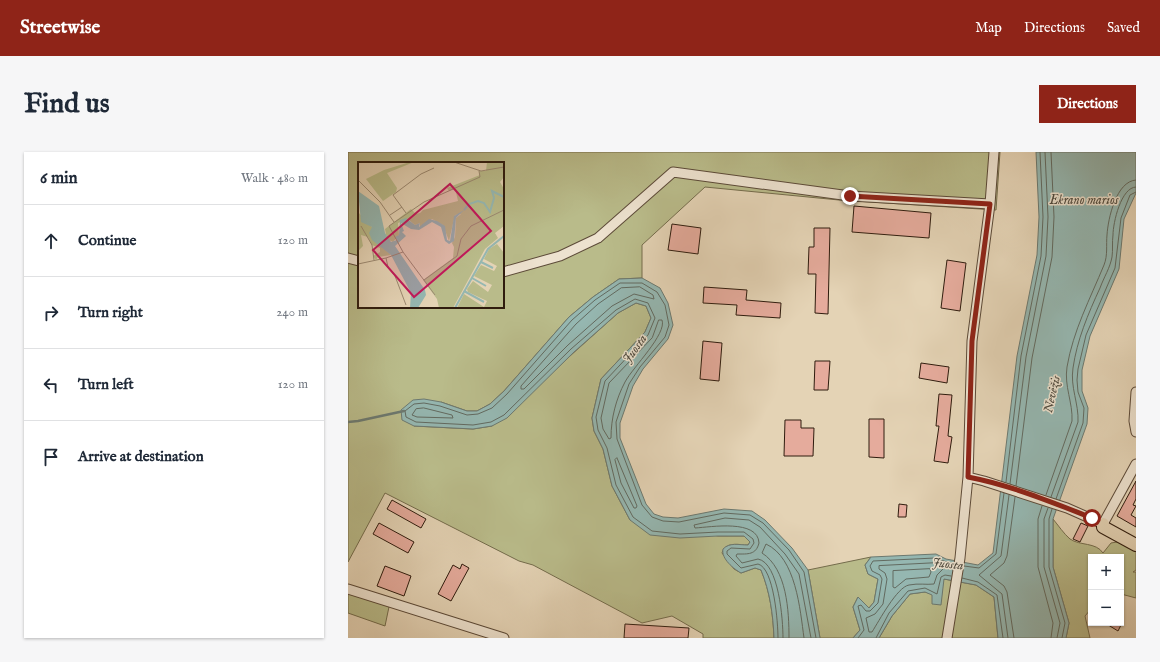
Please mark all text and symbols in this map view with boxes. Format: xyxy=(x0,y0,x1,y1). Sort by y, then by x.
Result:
text: Streetwise xyxy=(20,16,100,40)
text: Map xyxy=(975,19,1002,37)
text: Directions xyxy=(1024,19,1085,37)
text: Saved xyxy=(1107,19,1140,37)
button: Directions xyxy=(1039,85,1136,123)
text: Find us xyxy=(24,87,110,122)
inset map xyxy=(358,162,504,308)
text: 6 min xyxy=(40,168,78,189)
text: Walk · 480 m xyxy=(241,170,308,187)
route end xyxy=(841,187,859,205)
water label: Ekrano marios xyxy=(1049,192,1119,209)
icon: ahead xyxy=(40,230,62,252)
text: Continue xyxy=(78,231,136,250)
text: 120 m xyxy=(278,232,308,249)
icon: right xyxy=(40,302,62,324)
text: Turn right xyxy=(78,303,143,322)
text: 240 m xyxy=(276,304,308,321)
water label: Juosta xyxy=(619,331,651,367)
icon: left xyxy=(40,374,62,396)
water label: Nevėžis xyxy=(1040,374,1065,415)
text: Turn left xyxy=(78,375,134,394)
text: 120 m xyxy=(278,376,308,393)
icon: arrive xyxy=(40,446,62,468)
text: Arrive at destination xyxy=(78,447,204,466)
route start xyxy=(1083,509,1101,527)
water label: Juosta xyxy=(931,554,965,575)
map controls xyxy=(1088,554,1124,626)
button: + xyxy=(1088,554,1124,590)
button: − xyxy=(1088,590,1124,626)

